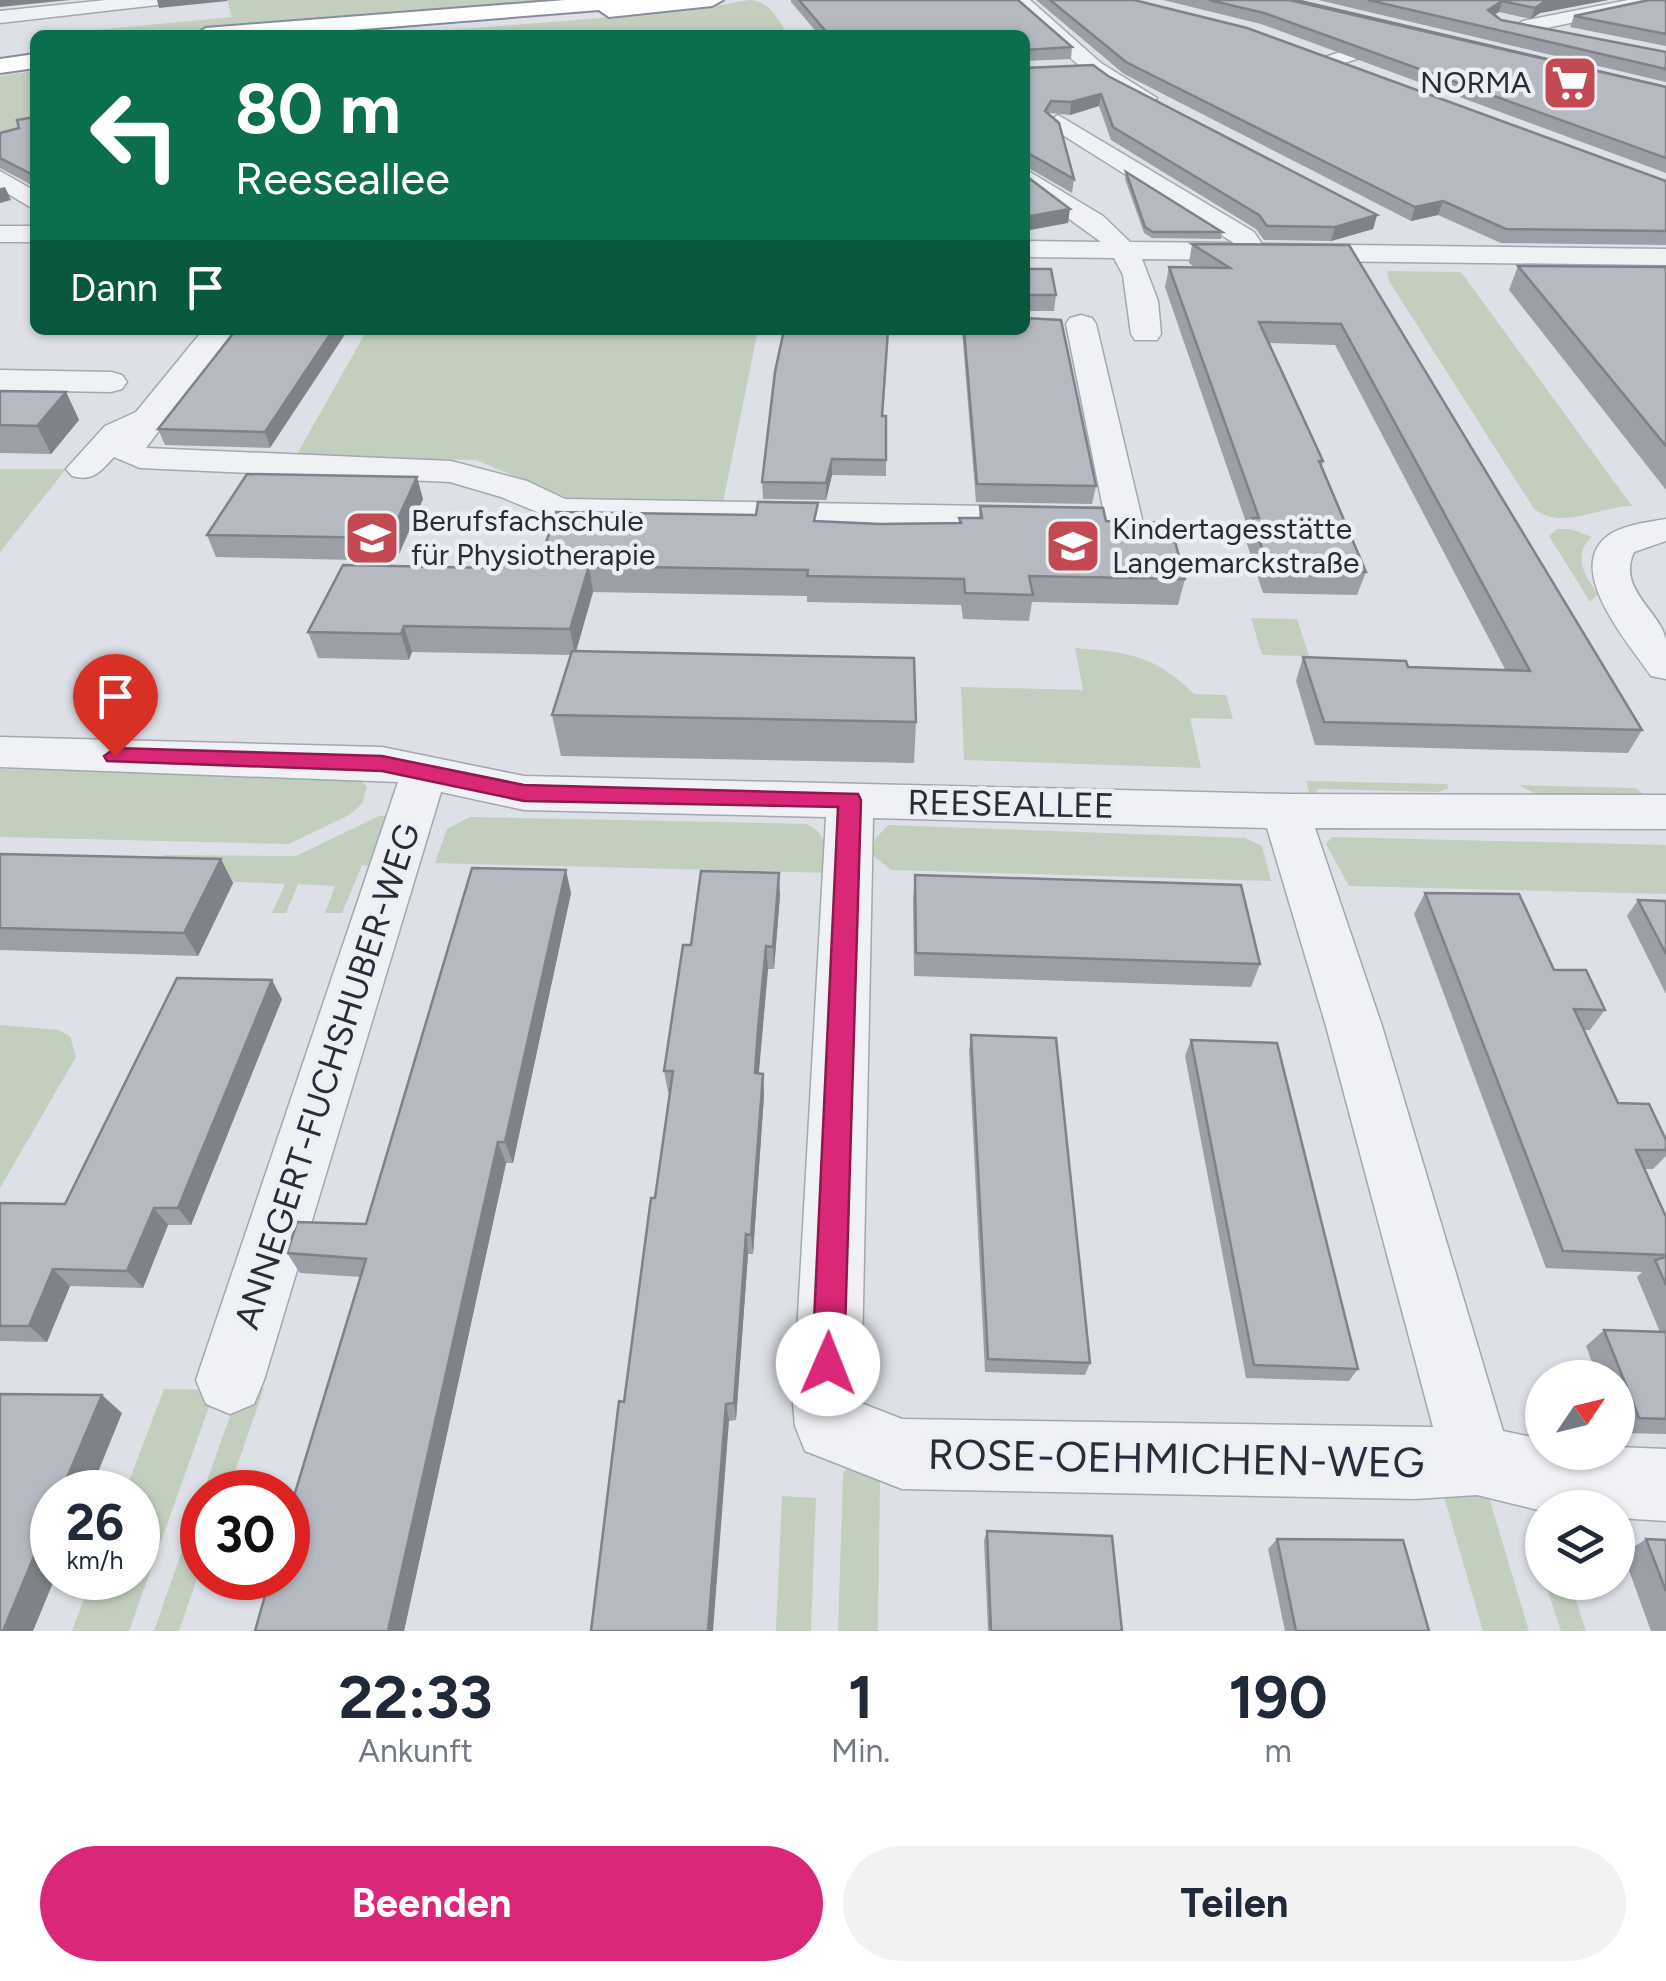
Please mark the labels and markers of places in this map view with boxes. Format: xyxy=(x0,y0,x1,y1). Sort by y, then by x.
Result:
supermarket icon: NORMA xyxy=(1540,53,1600,113)
place label: NORMA xyxy=(1420,64,1532,101)
place label: Berufsfachschule für Physiotherapie xyxy=(411,502,655,573)
school or university icon: Berufsfachschule für Physiotherapie xyxy=(342,508,402,568)
place label: Kindertagesstätte Langemarckstraße xyxy=(1112,510,1359,581)
school or university icon: Kindertagesstätte Langemarckstraße xyxy=(1043,516,1103,576)
pin xyxy=(73,654,158,757)

